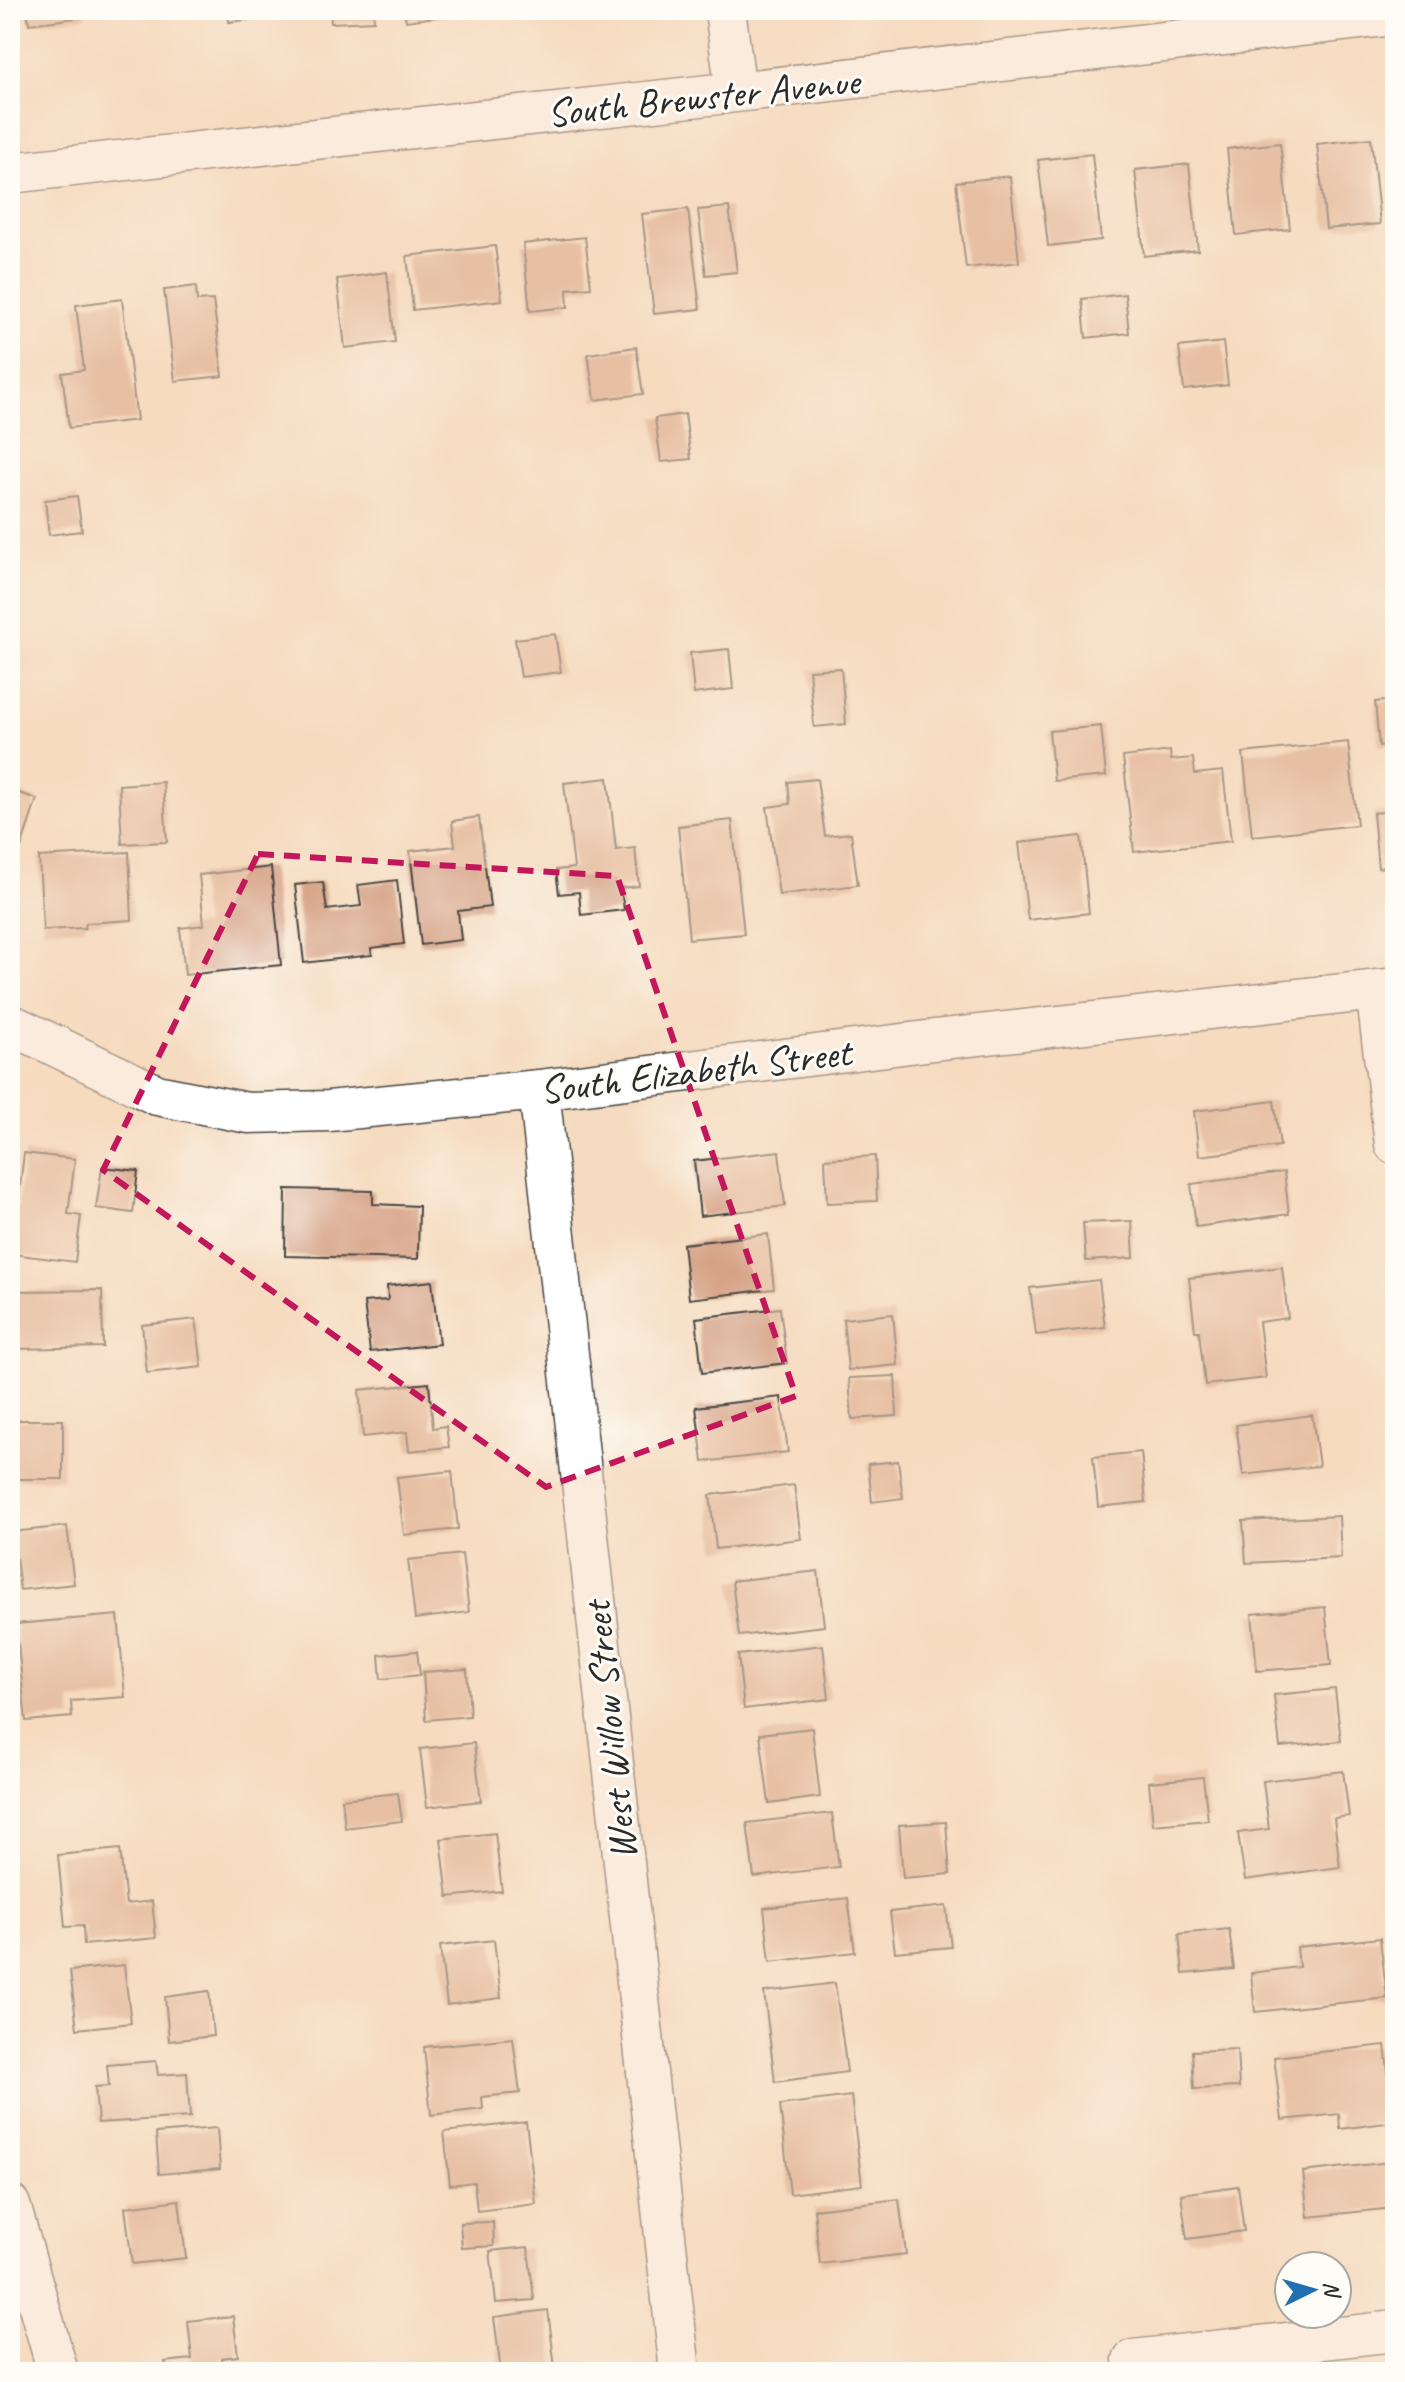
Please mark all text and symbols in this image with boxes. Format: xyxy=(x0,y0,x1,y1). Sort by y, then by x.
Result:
street label: South Brewster Avenue xyxy=(545,55,865,138)
street label: South Elizabeth Street xyxy=(537,1027,857,1115)
street label: West Willow Street xyxy=(571,1596,648,1862)
north arrow xyxy=(1273,2250,1353,2330)
text: N xyxy=(1317,2280,1347,2300)

